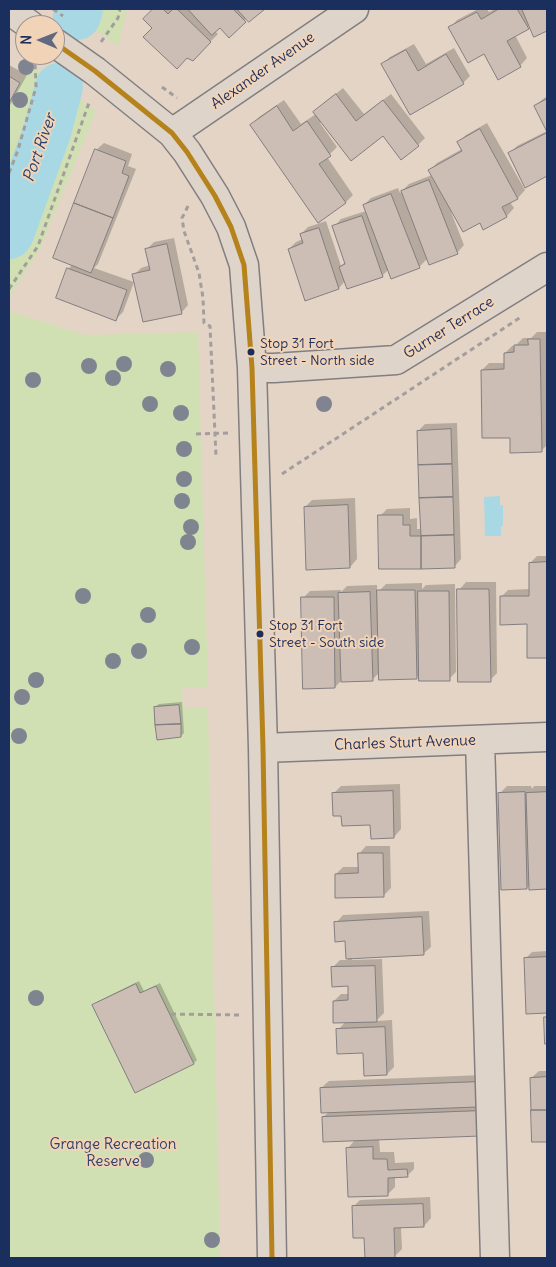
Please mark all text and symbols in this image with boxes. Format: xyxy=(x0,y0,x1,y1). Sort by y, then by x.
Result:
north arrow xyxy=(15,15,65,65)
street label: Alexander Avenue xyxy=(208,29,318,113)
text: N xyxy=(17,35,35,45)
water label: Port River xyxy=(19,111,61,185)
street label: Gurner Terrace xyxy=(401,293,497,363)
place label: Stop 31 Fort Street - North side xyxy=(260,336,374,368)
marker: Stop 31 Fort Street - North side xyxy=(246,347,256,357)
place label: Stop 31 Fort Street - South side xyxy=(269,618,384,650)
marker: Stop 31 Fort Street - South side xyxy=(255,629,265,639)
street label: Charles Sturt Avenue xyxy=(334,732,476,754)
park label: Grange Recreation Reserve xyxy=(50,1136,176,1171)

